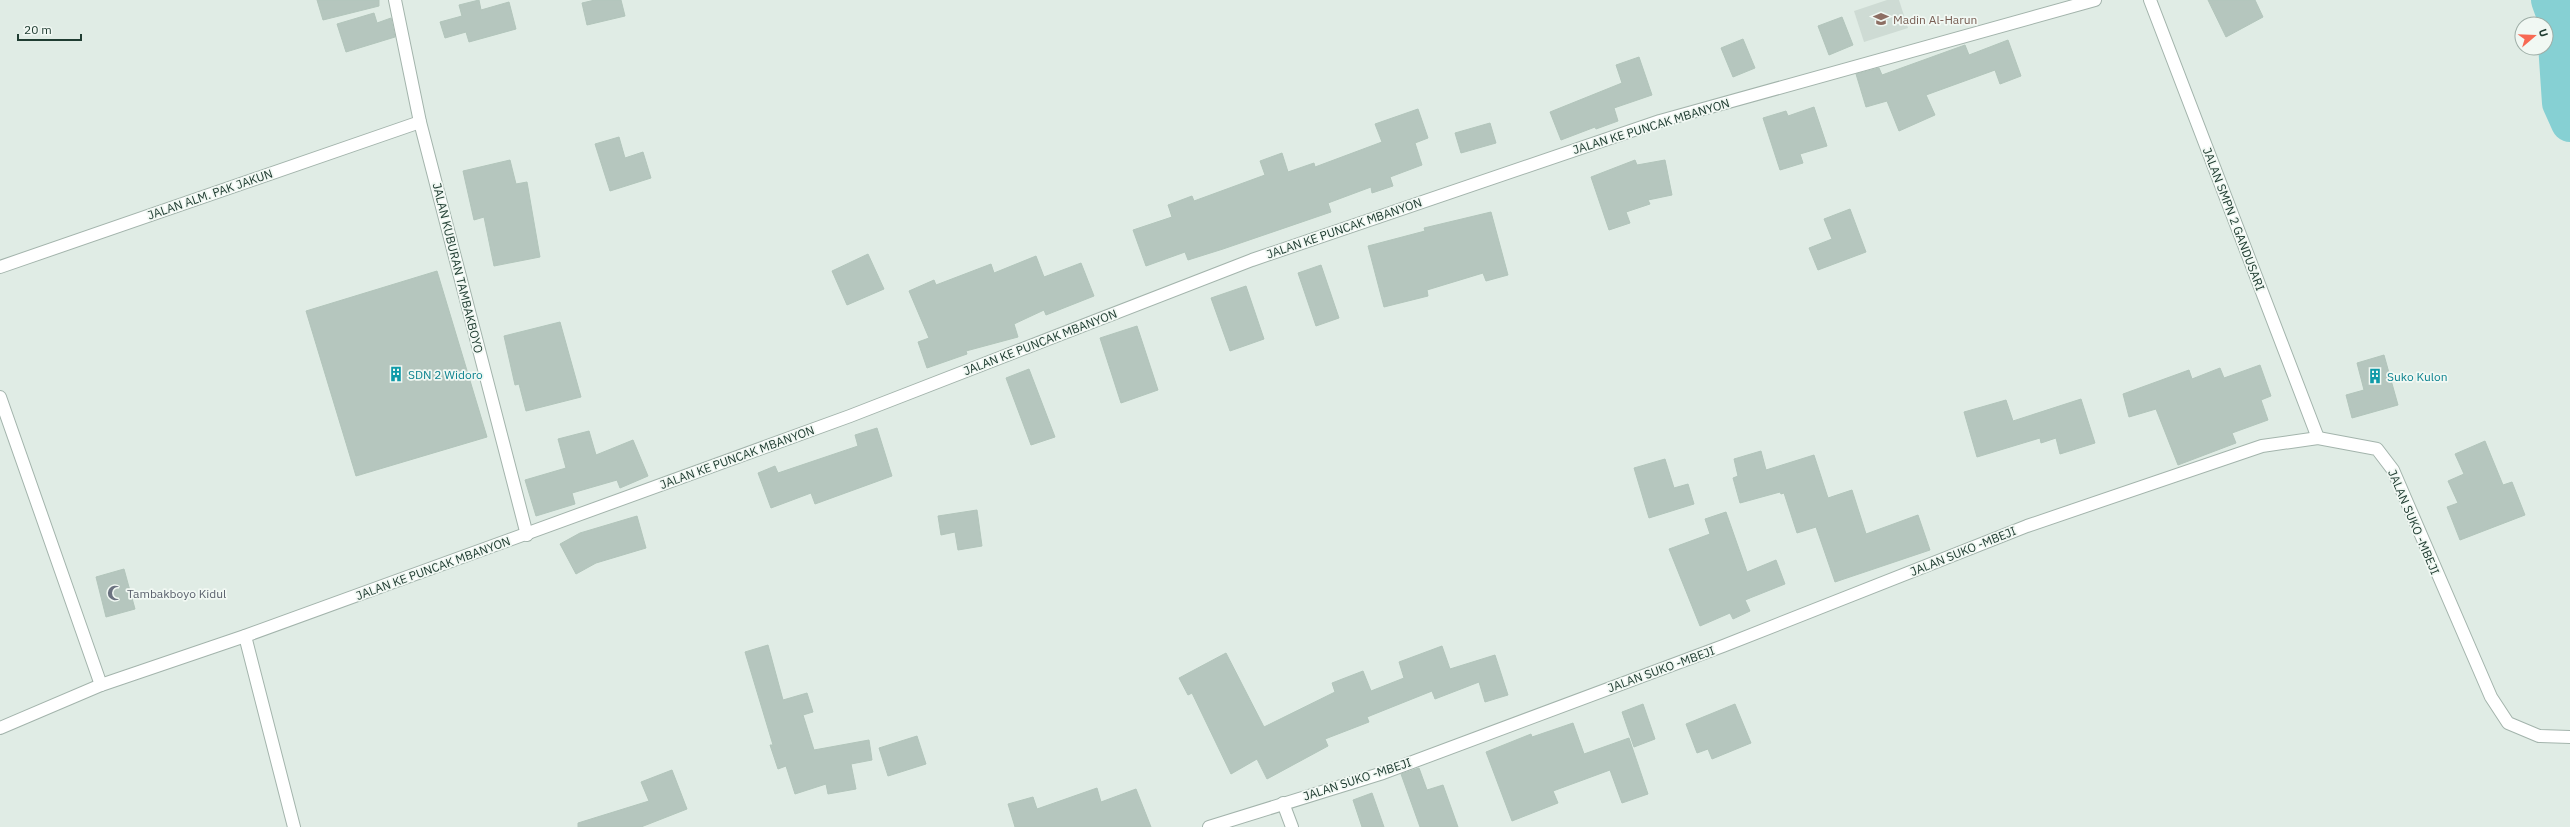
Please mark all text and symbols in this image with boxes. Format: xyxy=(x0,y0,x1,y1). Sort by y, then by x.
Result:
school or university icon: Madin Al-Harun xyxy=(1872,10,1890,28)
place label: Madin Al-Harun xyxy=(1893,12,1977,27)
scale bar xyxy=(18,16,81,42)
north arrow xyxy=(2514,16,2554,56)
text: 20 m xyxy=(24,22,52,37)
text: U xyxy=(2536,27,2551,39)
street label: JALAN KE PUNCAK MBANYON xyxy=(1571,95,1731,157)
street label: JALAN SMPN 2 GANDUSARI xyxy=(2200,145,2268,293)
street label: JALAN ALM. PAK JAKUN xyxy=(145,166,275,222)
street label: JALAN KUBURAN TAMBAKBOYO xyxy=(430,181,486,355)
street label: JALAN KE PUNCAK MBANYON xyxy=(1264,194,1424,262)
street label: JALAN KE PUNCAK MBANYON xyxy=(961,306,1119,378)
building icon: SDN 2 Widoro xyxy=(387,365,405,383)
place label: SDN 2 Widoro xyxy=(408,367,483,382)
building icon: Suko Kulon xyxy=(2366,367,2384,385)
place label: Suko Kulon xyxy=(2387,369,2448,384)
street label: JALAN KE PUNCAK MBANYON xyxy=(658,422,816,492)
street label: JALAN SUKO -MBEJI xyxy=(2385,467,2443,577)
street label: JALAN SUKO -MBEJI xyxy=(1908,523,2018,579)
street label: JALAN KE PUNCAK MBANYON xyxy=(354,533,512,603)
mosque icon: Tambakboyo Kidul xyxy=(106,584,124,602)
place label: Tambakboyo Kidul xyxy=(127,586,226,601)
street label: JALAN SUKO -MBEJI xyxy=(1605,643,1717,695)
street label: JALAN SUKO -MBEJI xyxy=(1301,754,1413,804)

